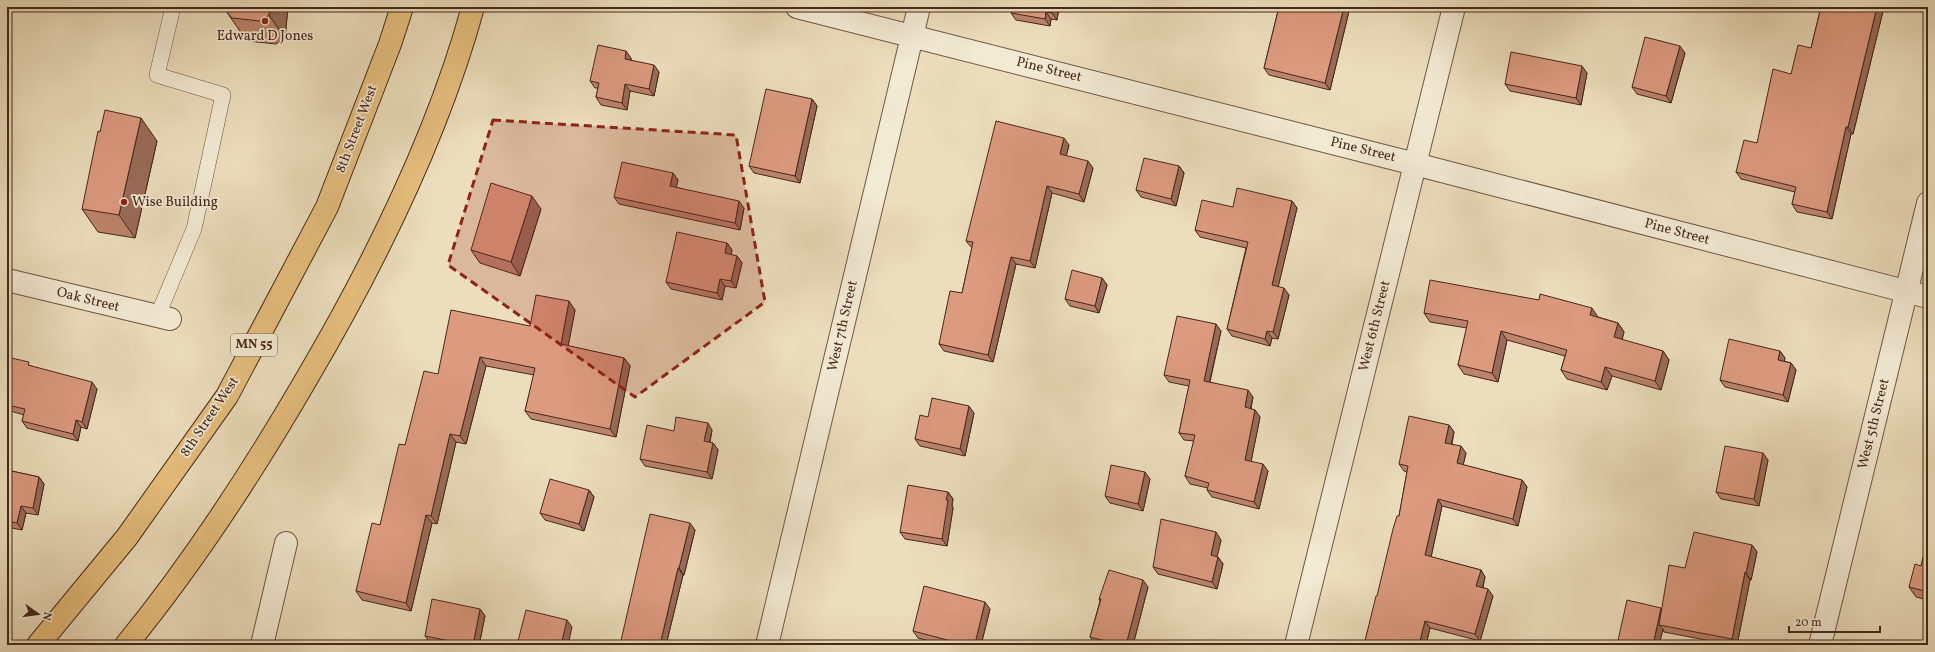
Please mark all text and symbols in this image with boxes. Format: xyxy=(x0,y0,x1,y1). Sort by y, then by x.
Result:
marker: Edward D Jones xyxy=(260,16,270,26)
place label: Edward D Jones xyxy=(217,27,313,46)
street label: Pine Street xyxy=(1014,53,1084,87)
street label: 8th Street West xyxy=(332,82,383,176)
street label: Pine Street xyxy=(1328,133,1398,167)
place label: Wise Building xyxy=(132,193,218,212)
marker: Wise Building xyxy=(119,197,129,207)
street label: Pine Street xyxy=(1642,214,1712,250)
street label: West 6th Street xyxy=(1355,278,1395,373)
street label: West 7th Street xyxy=(823,279,863,373)
street label: Oak Street xyxy=(54,283,122,317)
road number: MN 55 xyxy=(231,334,277,356)
street label: 8th Street West xyxy=(176,373,244,461)
street label: West 5th Street xyxy=(1854,377,1894,471)
north arrow xyxy=(18,594,58,634)
scale bar xyxy=(1789,608,1880,634)
text: N xyxy=(38,610,54,622)
text: 20 m xyxy=(1795,615,1822,631)

